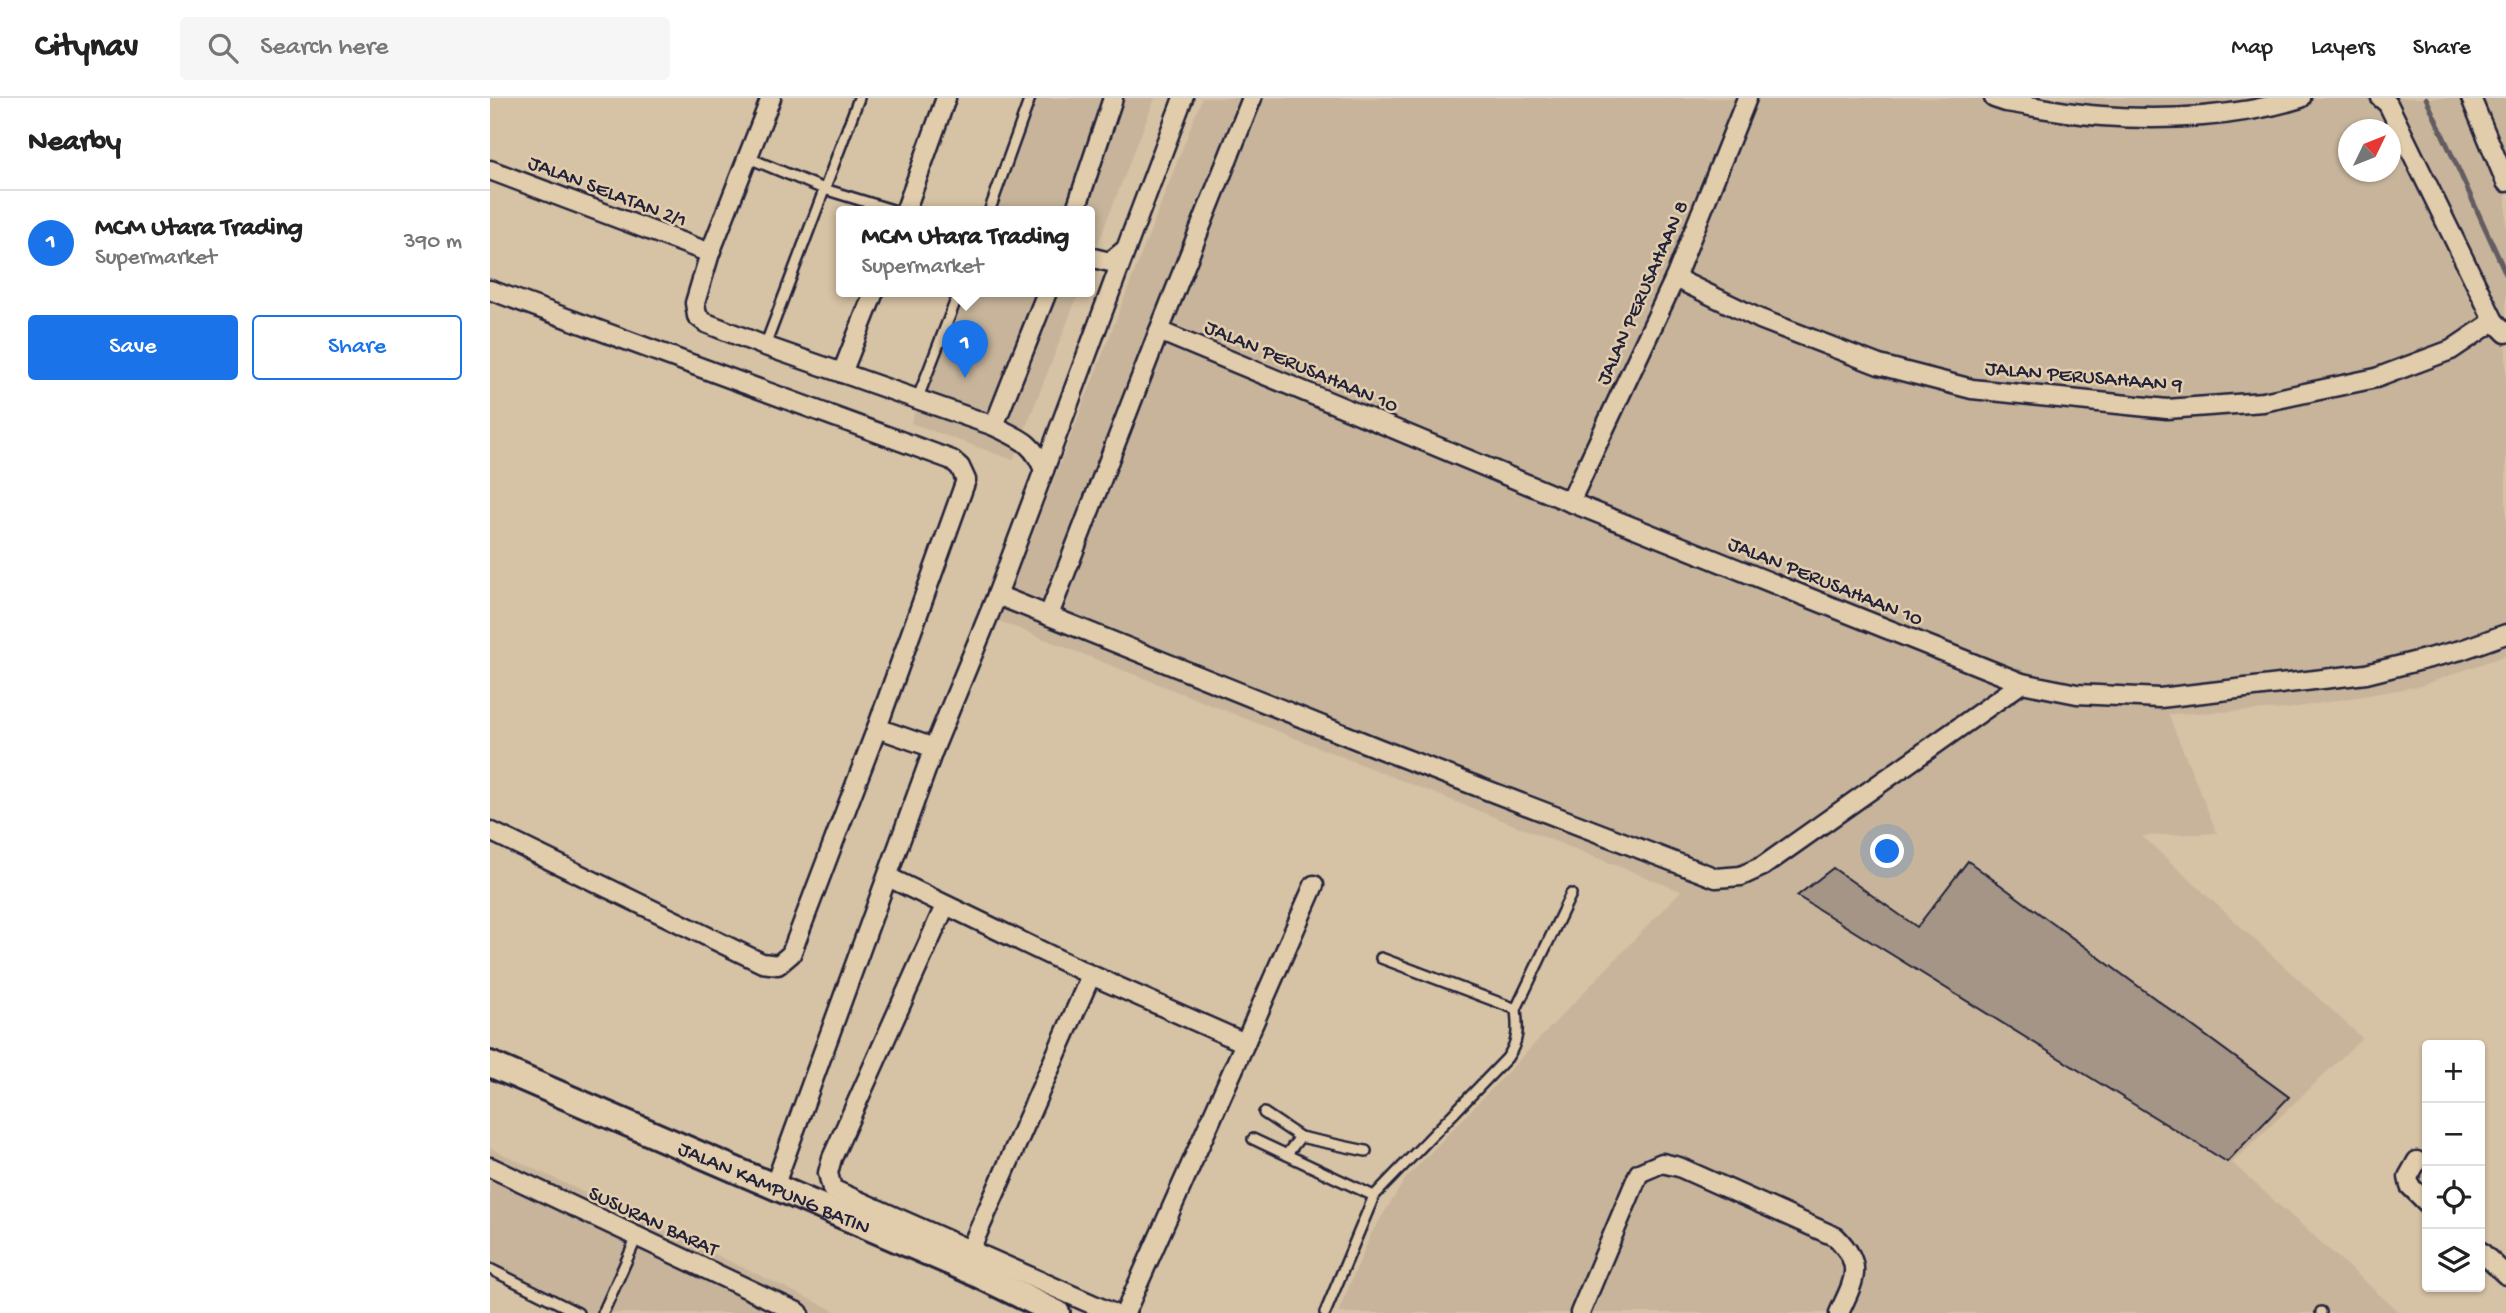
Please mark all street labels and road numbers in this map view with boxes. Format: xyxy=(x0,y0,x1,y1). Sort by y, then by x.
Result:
street label: JALAN SELATAN 2/1 xyxy=(524,151,690,235)
street label: JALAN PERUSAHAAN 8 xyxy=(1592,197,1696,389)
street label: JALAN PERUSAHAAN 10 xyxy=(1200,316,1401,420)
street label: JALAN PERUSAHAAN 9 xyxy=(1984,357,2184,400)
street label: JALAN PERUSAHAAN 10 xyxy=(1724,533,1926,634)
street label: JALAN KAMPUNG BATIN xyxy=(674,1138,873,1242)
street label: SUSURAN BARAT xyxy=(584,1182,722,1265)

